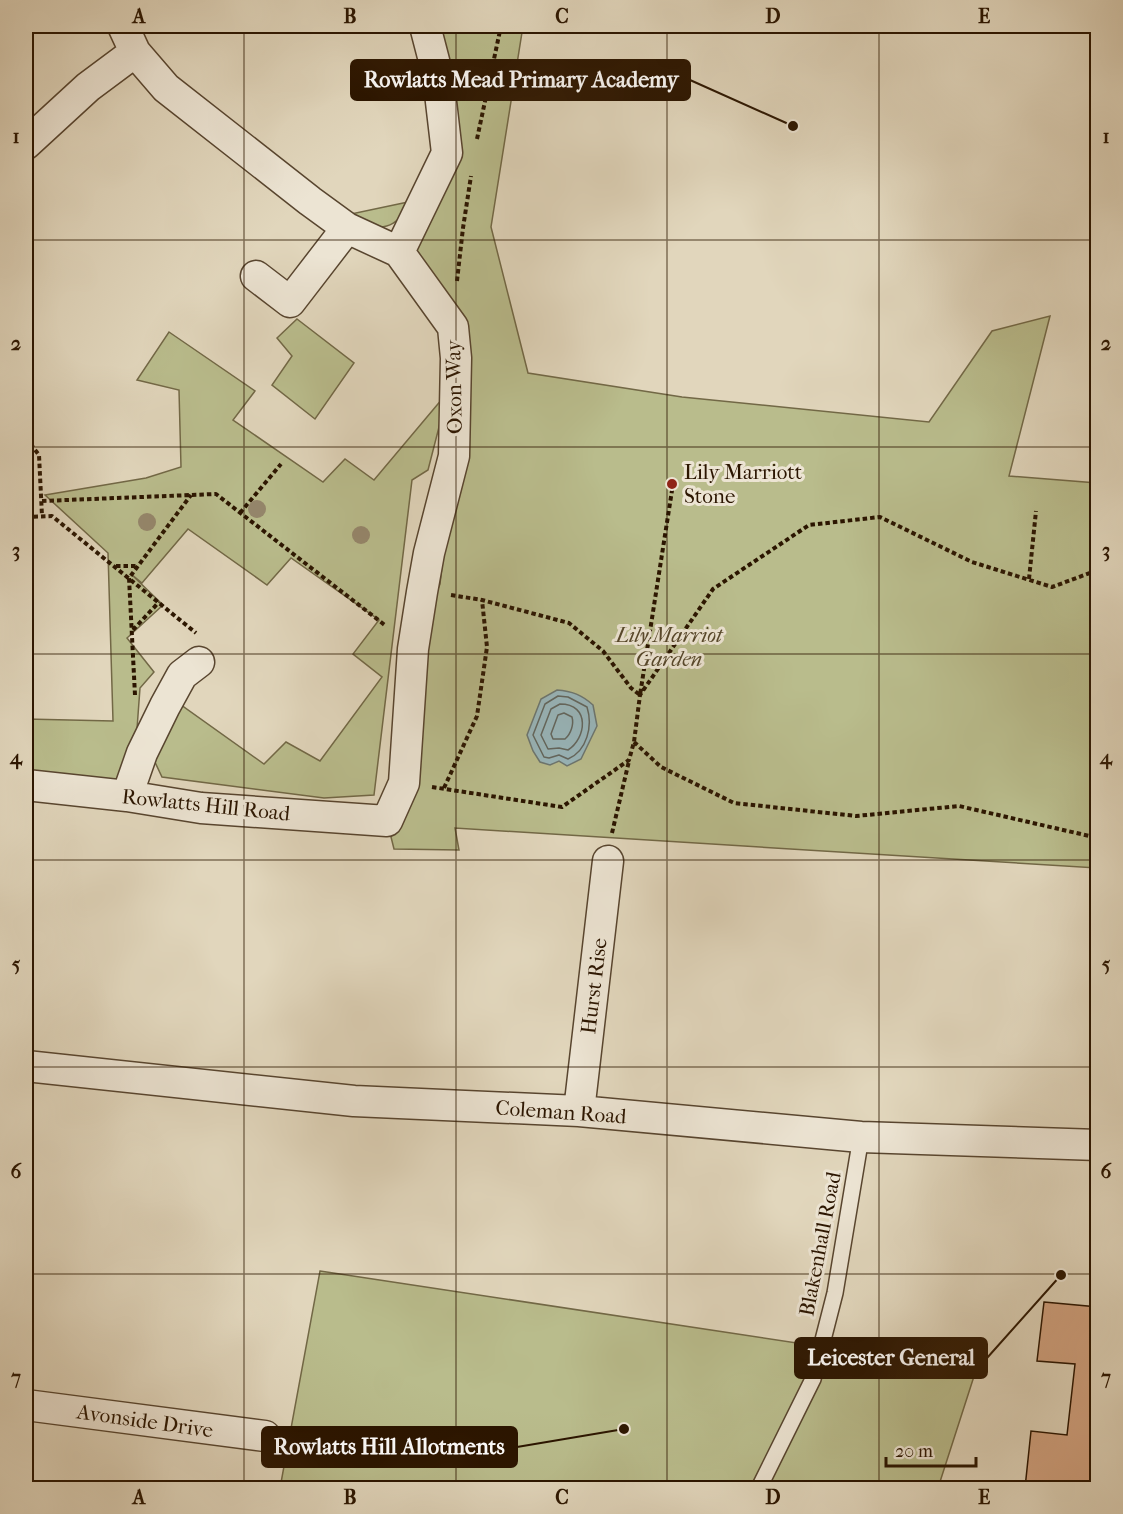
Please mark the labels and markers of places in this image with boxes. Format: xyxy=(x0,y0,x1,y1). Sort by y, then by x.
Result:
callout: Rowlatts Mead Primary Academy xyxy=(351,60,690,100)
place label: Lily Marriott Stone xyxy=(684,460,803,508)
marker: Lily Marriott Stone xyxy=(665,477,679,491)
callout: Leicester General xyxy=(795,1338,987,1378)
callout: Rowlatts Hill Allotments xyxy=(262,1427,517,1467)

